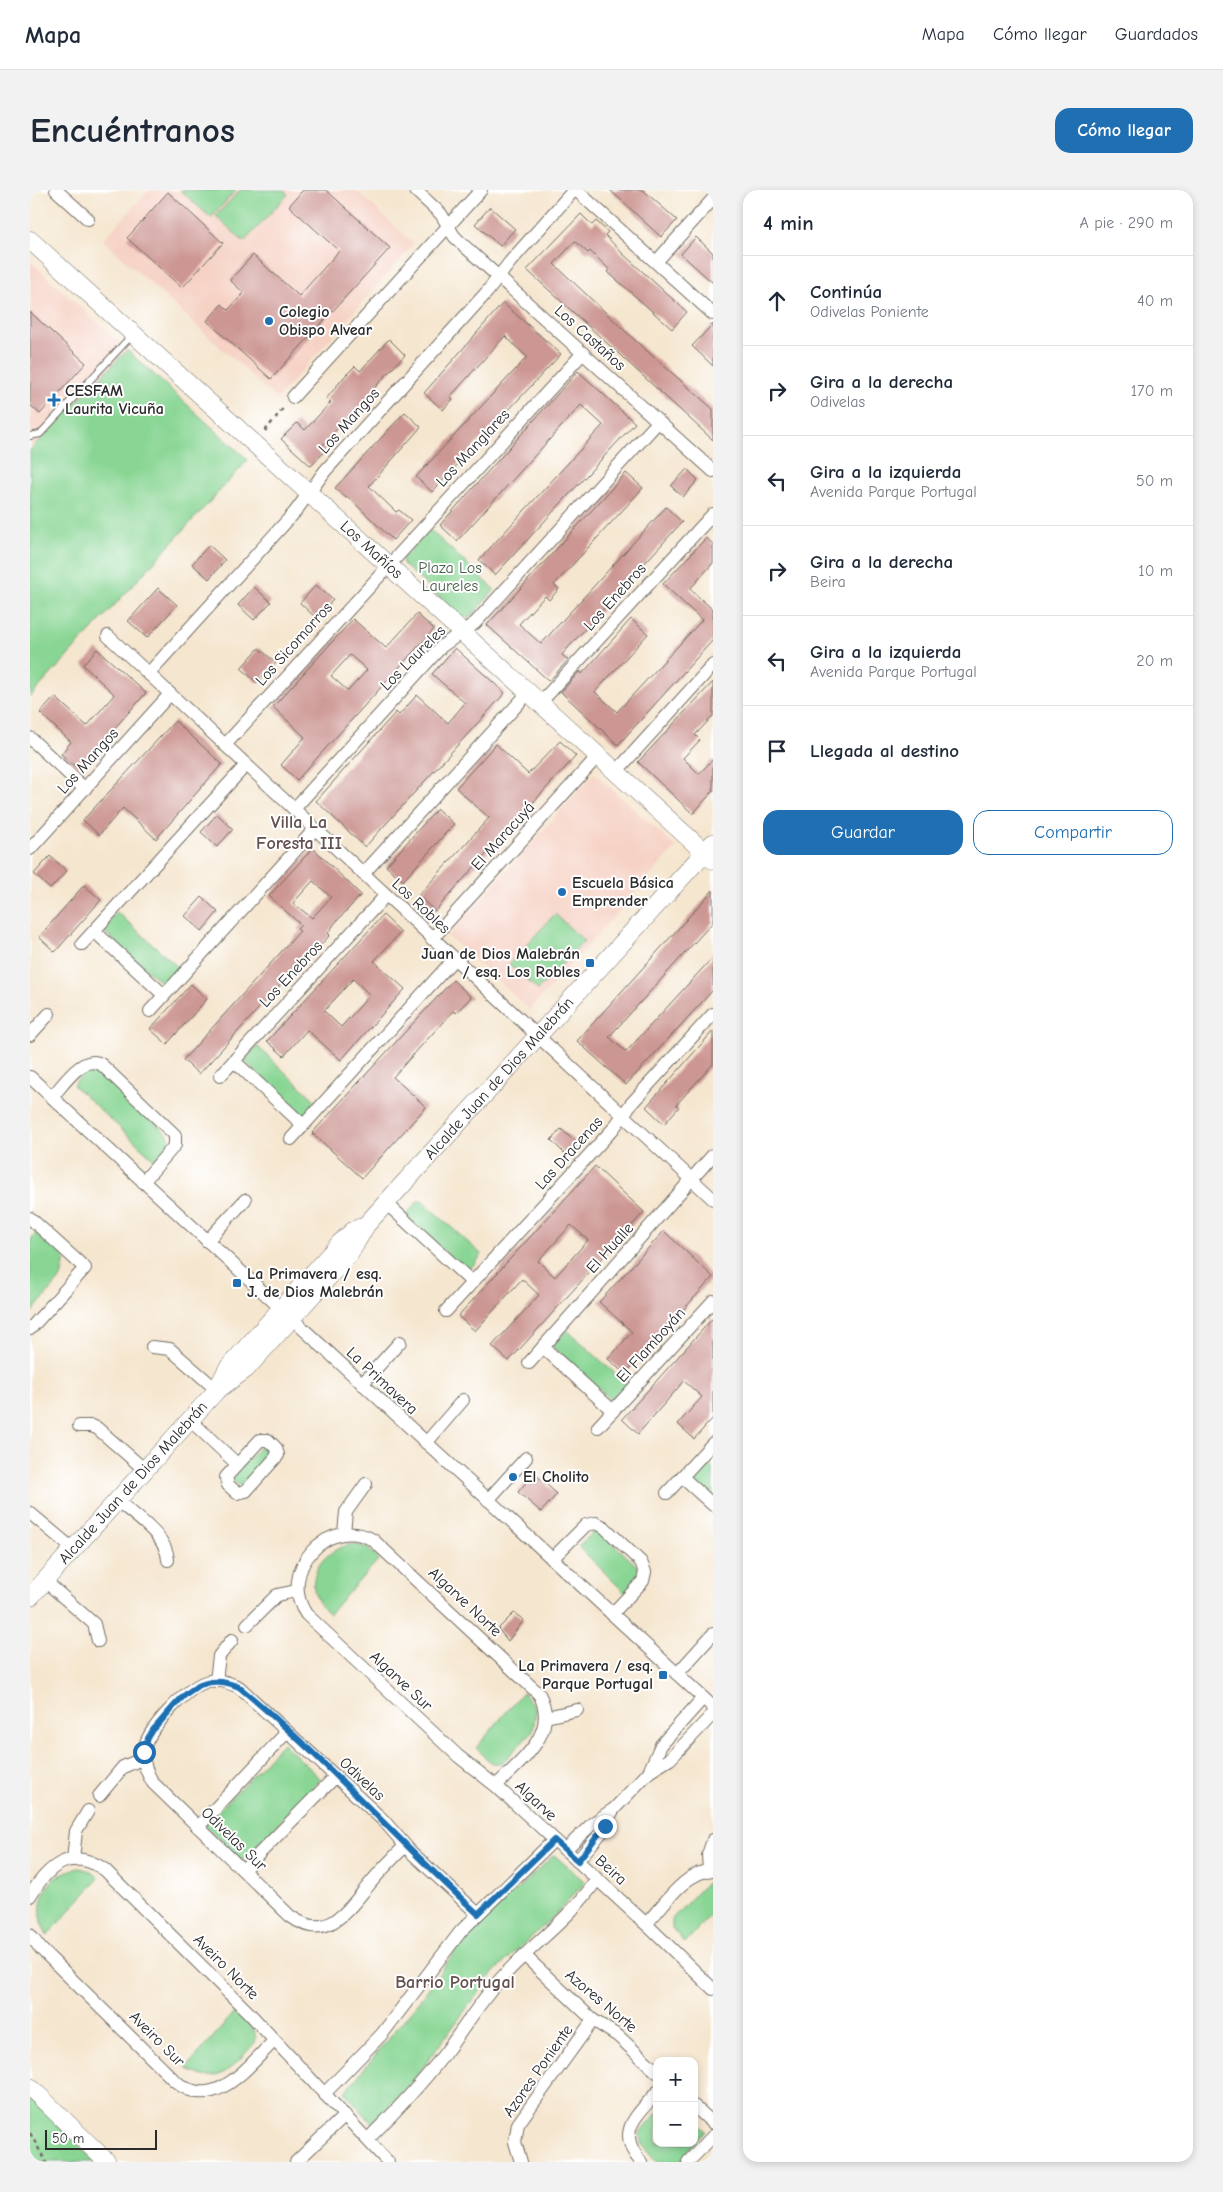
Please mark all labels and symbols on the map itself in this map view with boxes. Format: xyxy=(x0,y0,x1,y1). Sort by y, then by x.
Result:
street label: Los Castaños xyxy=(551,302,629,375)
place label: Colegio Obispo Alvear xyxy=(279,303,373,339)
marker: Colegio Obispo Alvear xyxy=(263,315,275,327)
place label: CESFAM Laurita Vicuña xyxy=(65,382,164,418)
street label: Los Mangos xyxy=(315,384,383,458)
marker: CESFAM Laurita Vicuña xyxy=(47,393,61,407)
street label: Los Manglares xyxy=(432,405,514,491)
street label: Los Mañíos xyxy=(337,517,406,583)
park label: Plaza Los Laureles xyxy=(418,559,482,595)
street label: Los Enebros xyxy=(580,559,650,634)
street label: Los Sicomorros xyxy=(252,598,336,689)
street label: Los Laureles xyxy=(377,622,449,694)
street label: Los Mangos xyxy=(54,724,122,798)
street label: El Maracuyá xyxy=(468,798,538,874)
district label: Villa La Foresta III xyxy=(256,812,342,854)
place label: Escuela Básica Emprender xyxy=(572,874,674,910)
street label: Los Robles xyxy=(388,875,454,938)
marker: Escuela Básica Emprender xyxy=(556,886,568,898)
street label: Los Enebros xyxy=(256,937,327,1011)
place label: Juan de Dios Malebrán / esq. Los Robles xyxy=(421,945,580,981)
marker: Juan de Dios Malebrán / esq. Los Robles xyxy=(584,957,596,969)
street label: Alcalde Juan de Dios Malebrán xyxy=(421,993,578,1163)
street label: Las Dracenas xyxy=(532,1113,607,1193)
street label: El Hualle xyxy=(583,1219,637,1277)
place label: La Primavera / esq. J. de Dios Malebrán xyxy=(247,1265,384,1301)
marker: La Primavera / esq. J. de Dios Malebrán xyxy=(231,1277,243,1289)
street label: El Flamboyán xyxy=(613,1304,689,1386)
street label: La Primavera xyxy=(343,1344,421,1418)
street label: Alcalde Juan de Dios Malebrán xyxy=(55,1398,211,1568)
place label: El Cholito xyxy=(523,1468,589,1486)
marker: El Cholito xyxy=(507,1471,519,1483)
street label: Algarve Norte xyxy=(425,1564,505,1640)
street label: Algarve Sur xyxy=(366,1647,436,1715)
place label: La Primavera / esq. Parque Portugal xyxy=(518,1657,653,1693)
marker: La Primavera / esq. Parque Portugal xyxy=(657,1669,669,1681)
route start xyxy=(133,1741,156,1764)
street label: Odivelas xyxy=(336,1754,389,1805)
street label: Algarve xyxy=(511,1777,561,1825)
street label: Odivelas Sur xyxy=(198,1803,271,1875)
route end xyxy=(594,1815,617,1838)
street label: Beira xyxy=(592,1851,630,1889)
street label: Aveiro Norte xyxy=(190,1931,262,2003)
street label: Azores Norte xyxy=(562,1966,640,2036)
district label: Barrio Portugal xyxy=(395,1972,515,1993)
street label: Aveiro Sur xyxy=(126,2008,189,2071)
street label: Azores Poniente xyxy=(499,2021,577,2121)
scale bar xyxy=(45,2127,158,2150)

